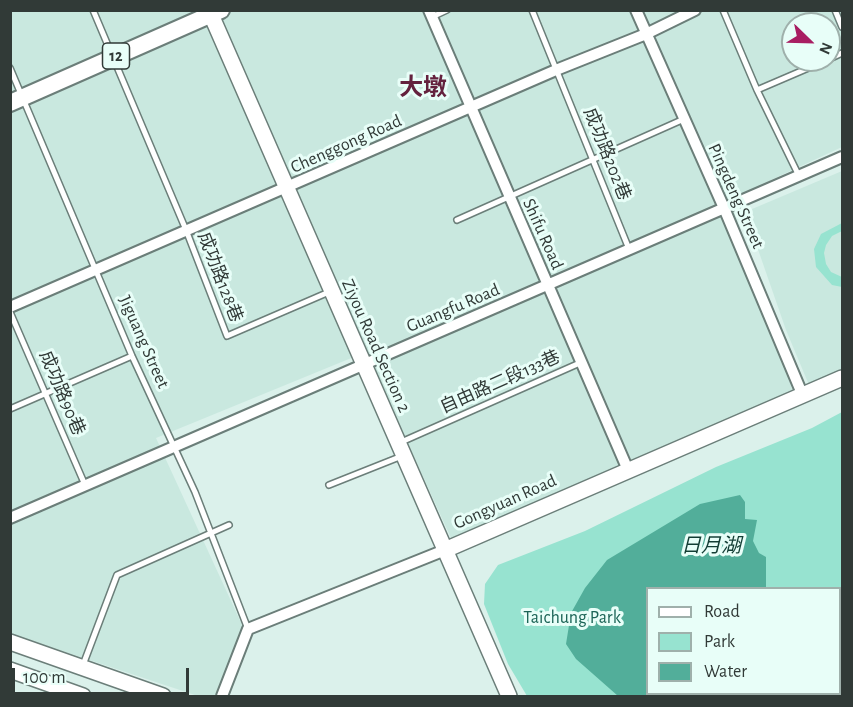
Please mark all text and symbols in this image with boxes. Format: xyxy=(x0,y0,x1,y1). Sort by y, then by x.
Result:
north arrow xyxy=(781,12,841,72)
text: N xyxy=(816,40,835,56)
road number: 12 xyxy=(102,43,130,69)
district label: 大墩 xyxy=(399,74,447,102)
street label: 成功路202巷 xyxy=(579,105,635,203)
street label: Chenggong Road xyxy=(287,110,405,178)
street label: Pingdeng Street xyxy=(703,140,769,252)
street label: Shifu Road xyxy=(518,195,568,273)
street label: 成功路128巷 xyxy=(193,229,247,325)
street label: Ziyou Road Section 2 xyxy=(337,276,415,416)
street label: Guangfu Road xyxy=(403,279,503,337)
street label: Jiguang Street xyxy=(114,292,174,392)
street label: 自由路二段133巷 xyxy=(437,346,563,418)
street label: 成功路90巷 xyxy=(34,347,90,439)
street label: Gongyuan Road xyxy=(450,470,560,534)
water label: 日月湖 xyxy=(681,534,741,558)
legend xyxy=(646,587,841,695)
text: Road xyxy=(704,603,740,621)
park label: Taichung Park xyxy=(523,607,621,629)
text: Park xyxy=(704,633,735,651)
scale bar xyxy=(15,656,192,694)
text: Water xyxy=(704,663,747,681)
text: 100 m xyxy=(23,669,66,687)

